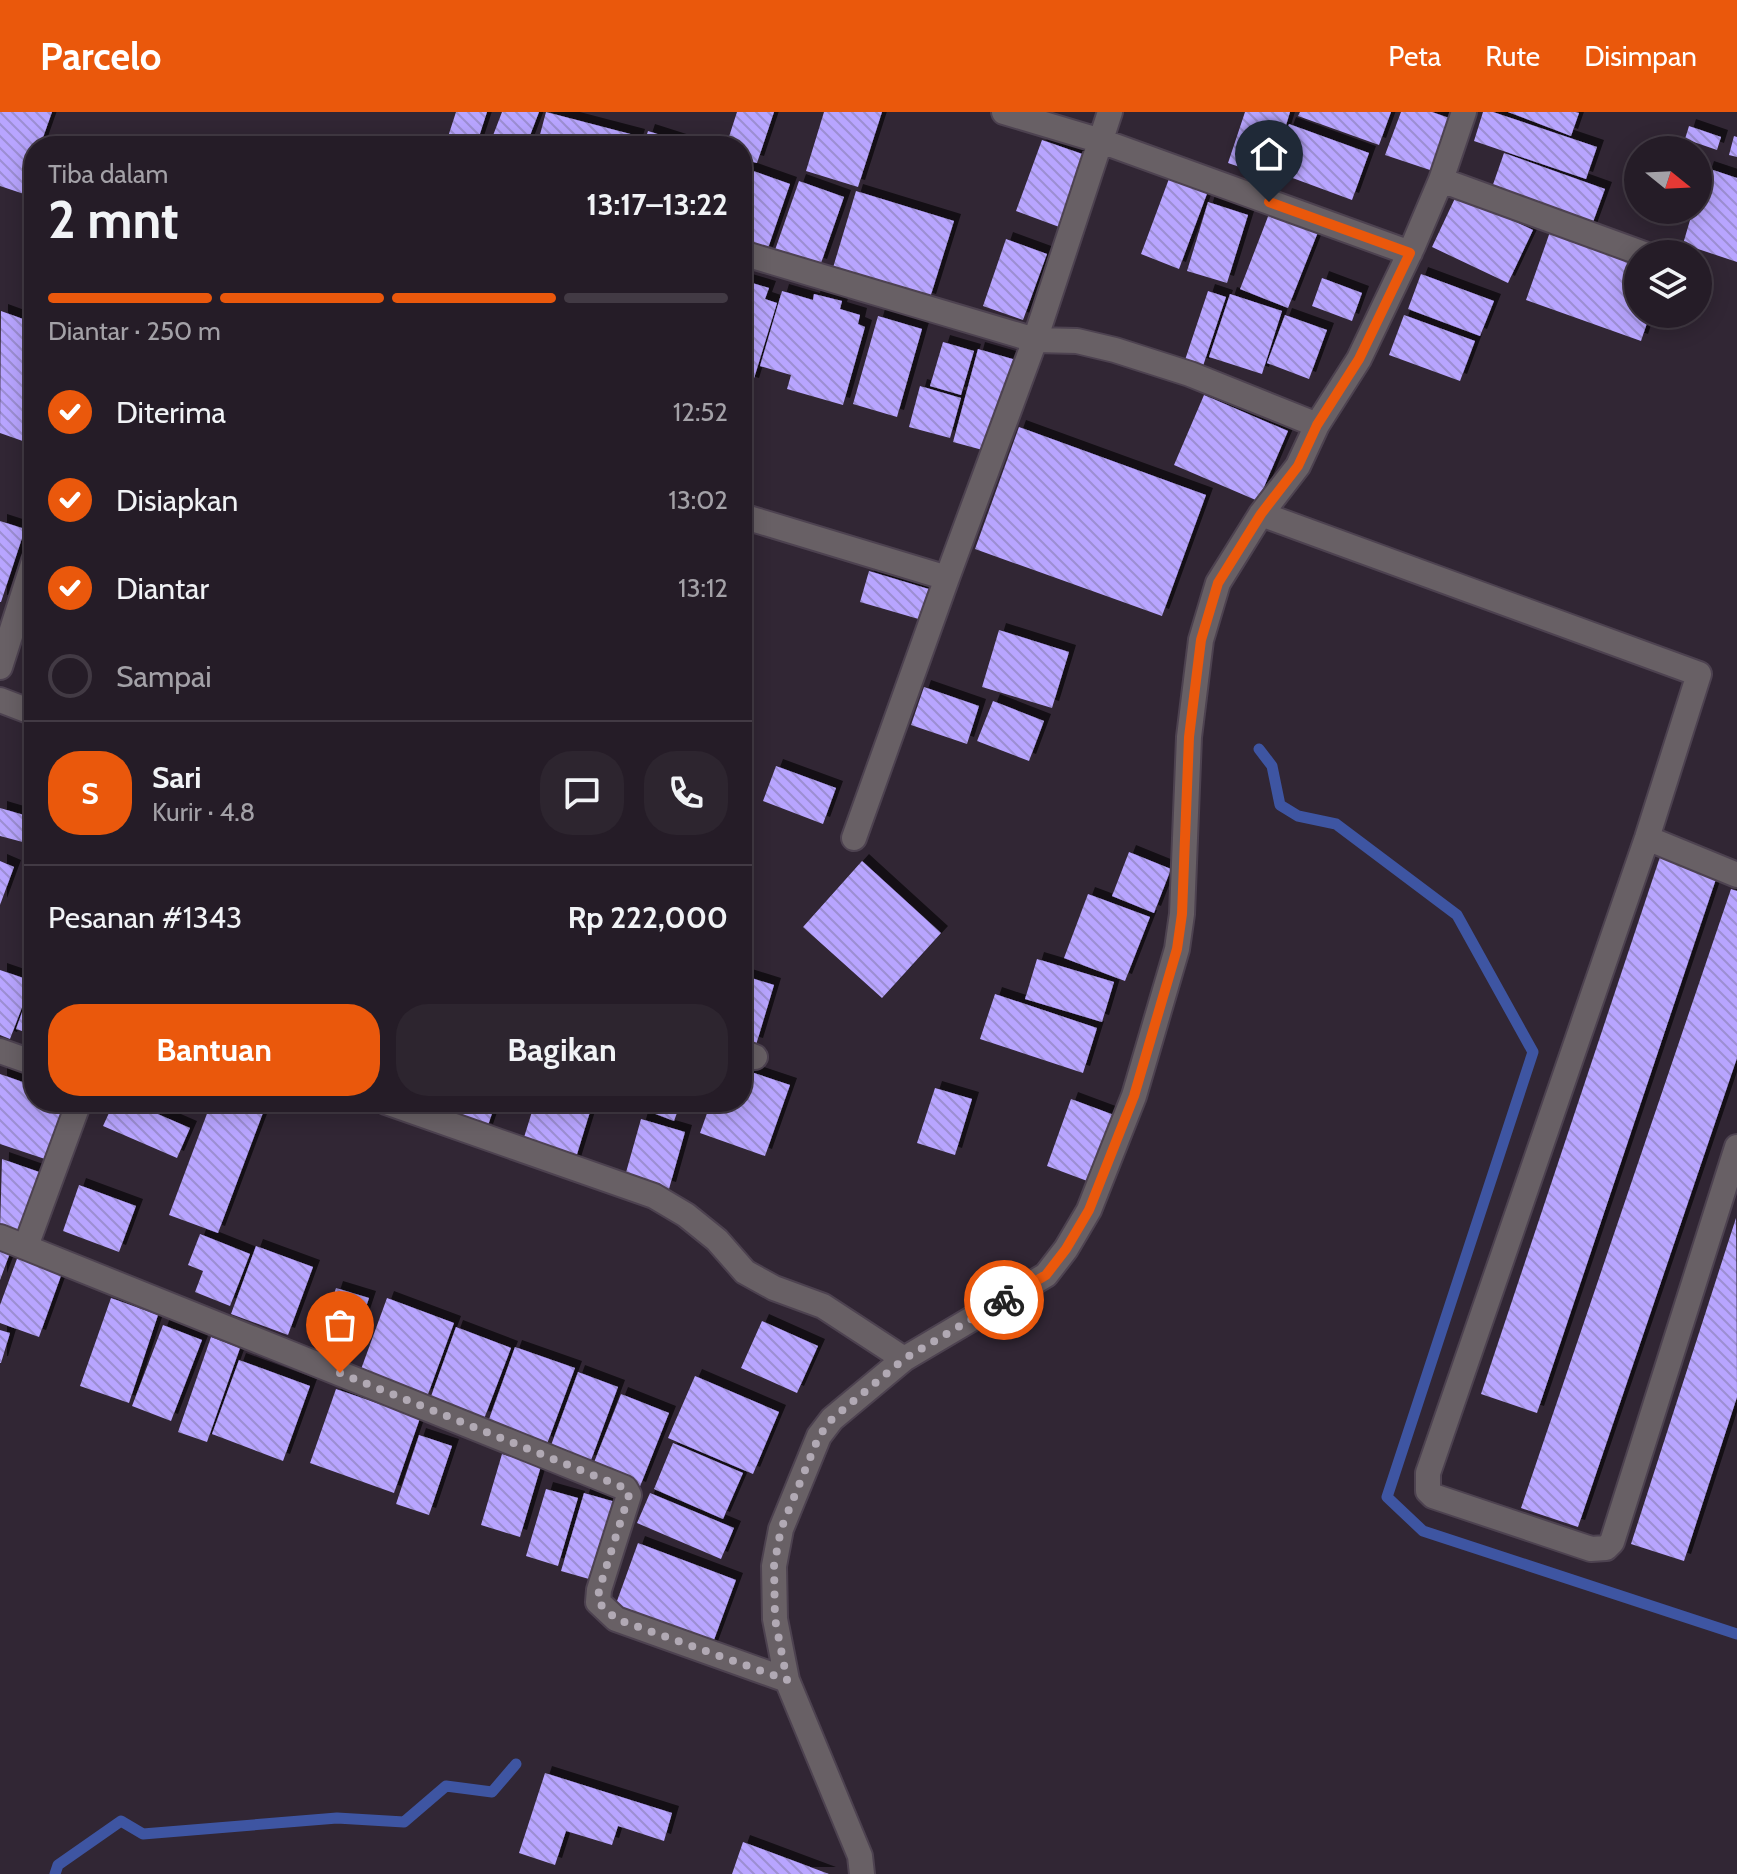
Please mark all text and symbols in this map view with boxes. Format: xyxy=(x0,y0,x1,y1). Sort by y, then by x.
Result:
text: Parcelo xyxy=(40,33,161,80)
text: Peta xyxy=(1388,39,1441,73)
text: Rute xyxy=(1485,39,1540,73)
text: Disimpan xyxy=(1584,39,1697,73)
pin xyxy=(1235,120,1303,202)
icon: home xyxy=(1247,132,1291,176)
north arrow xyxy=(1624,136,1712,224)
map controls xyxy=(1624,136,1712,328)
text: Tiba dalam xyxy=(48,158,168,190)
text: 13:17–13:22 xyxy=(586,186,728,223)
text: 2 mnt xyxy=(48,188,179,251)
button: layers xyxy=(1624,240,1712,328)
text: Diantar · 250 m xyxy=(48,315,221,347)
icon: check xyxy=(48,390,92,434)
text: Diterima xyxy=(116,394,226,431)
text: 12:52 xyxy=(673,396,728,428)
icon: check xyxy=(48,478,92,522)
text: Disiapkan xyxy=(116,482,238,519)
text: 13:02 xyxy=(668,484,728,516)
icon: check xyxy=(48,566,92,610)
text: Diantar xyxy=(116,570,209,607)
text: 13:12 xyxy=(678,572,728,604)
text: Sampai xyxy=(116,658,212,695)
button: chat xyxy=(540,751,624,835)
button: phone xyxy=(644,751,728,835)
text: Sari xyxy=(152,759,201,796)
text: S xyxy=(81,775,99,812)
text: Kurir · 4.8 xyxy=(152,796,255,828)
text: Pesanan #1343 xyxy=(48,899,242,936)
text: Rp 222,000 xyxy=(568,899,728,936)
button: Bantuan xyxy=(48,1004,380,1096)
button: Bagikan xyxy=(396,1004,728,1096)
courier xyxy=(964,1260,1044,1340)
icon: bike xyxy=(982,1278,1026,1322)
pin xyxy=(306,1291,374,1373)
icon: bag xyxy=(318,1303,362,1347)

